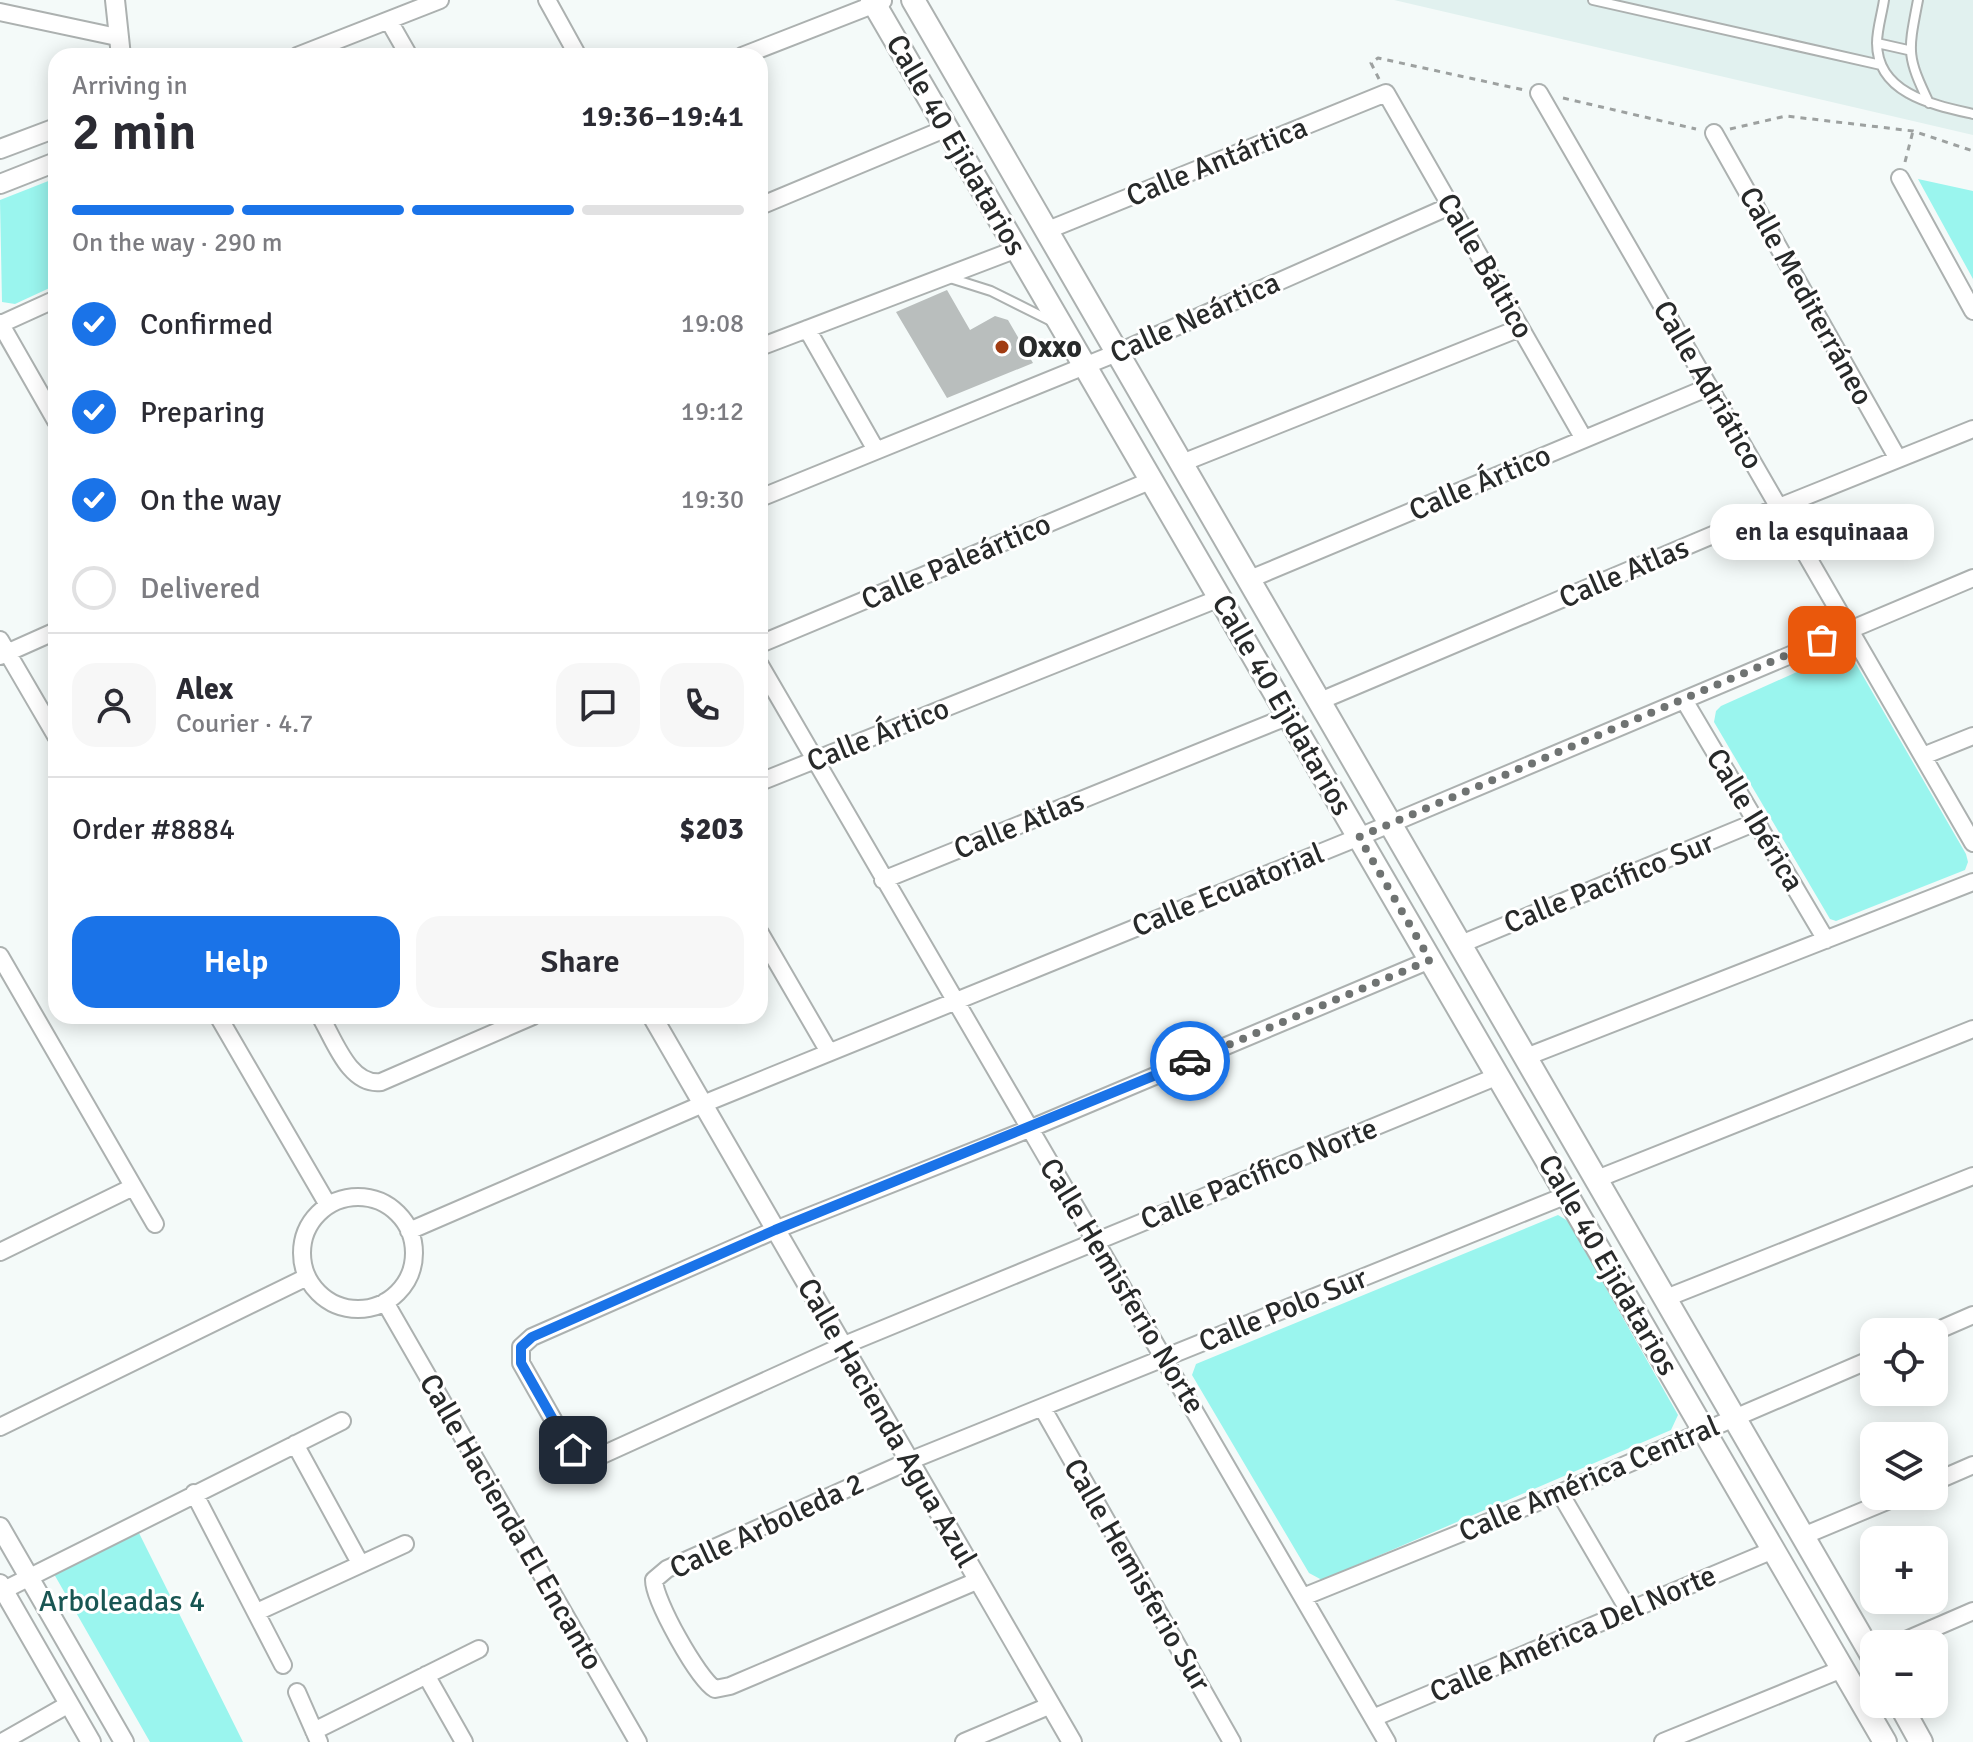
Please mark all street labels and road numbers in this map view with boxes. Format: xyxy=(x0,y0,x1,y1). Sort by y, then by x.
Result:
street label: Calle 40 Ejidatarios xyxy=(878,28,1034,262)
street label: Calle Antártica xyxy=(1121,109,1313,215)
street label: Calle Mediterráneo xyxy=(1731,180,1881,412)
street label: Calle Báltico xyxy=(1429,187,1541,345)
street label: Calle Neártica xyxy=(1104,264,1286,372)
street label: Calle Adriático xyxy=(1645,294,1771,476)
street label: Calle Ártico xyxy=(1404,437,1556,529)
street label: Calle Paleártico xyxy=(856,505,1056,619)
street label: Calle Atlas xyxy=(1554,529,1694,617)
street label: Calle 40 Ejidatarios xyxy=(1204,588,1360,822)
street label: Calle Ártico xyxy=(801,690,955,780)
street label: Calle Ibérica xyxy=(1698,742,1812,898)
street label: Calle Atlas xyxy=(948,782,1090,868)
street label: Calle Pacífico Sur xyxy=(1499,824,1719,942)
street label: Calle Ecuatorial xyxy=(1127,835,1329,945)
street label: Calle Pacífico Norte xyxy=(1135,1110,1383,1238)
street label: Calle 40 Ejidatarios xyxy=(1530,1148,1686,1382)
street label: Calle Hemisferio Norte xyxy=(1031,1151,1213,1421)
street label: Calle Polo Sur xyxy=(1193,1259,1373,1361)
street label: Calle Hacienda Agua Azul xyxy=(789,1272,985,1574)
street label: Calle Hacienda El Encanto xyxy=(411,1367,611,1677)
street label: Calle América Central xyxy=(1453,1407,1725,1551)
street label: Calle Hemisferio Sur xyxy=(1055,1452,1219,1698)
street label: Calle Arboleda 2 xyxy=(664,1465,870,1587)
street label: Calle América Del Norte xyxy=(1424,1557,1722,1711)

